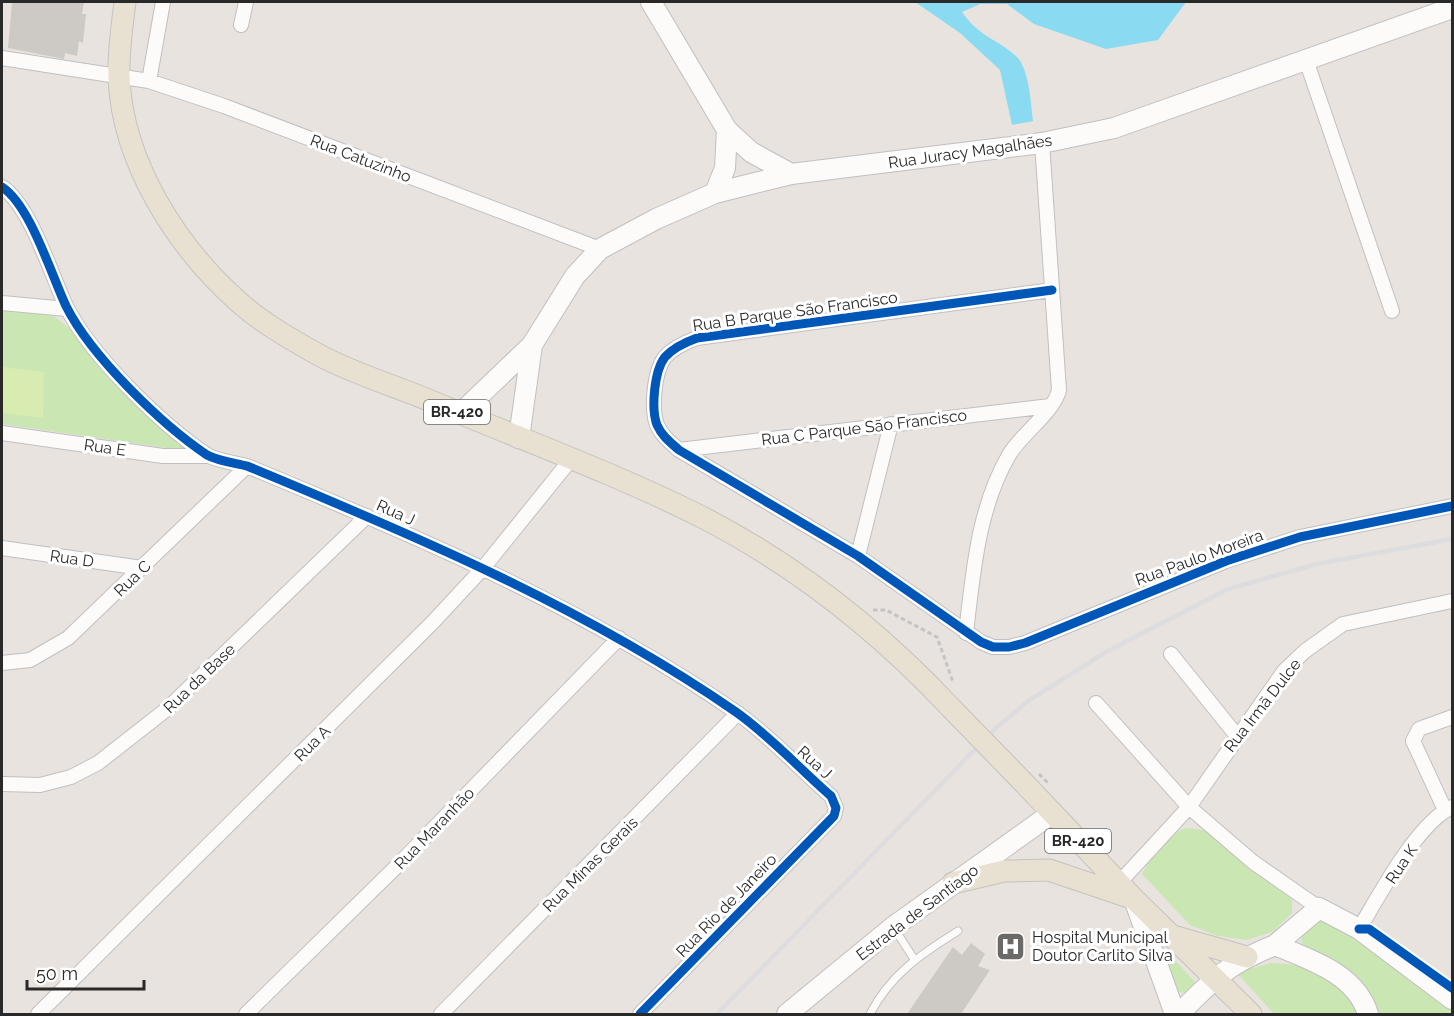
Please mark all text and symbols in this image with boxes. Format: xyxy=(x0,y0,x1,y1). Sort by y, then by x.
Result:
street label: Rua Catuzinho xyxy=(308,130,414,186)
street label: Rua Juracy Magalhães xyxy=(887,131,1054,172)
street label: Rua B Parque São Francisco xyxy=(691,288,899,335)
road number: BR-420 xyxy=(424,400,490,424)
street label: Rua C Parque São Francisco xyxy=(760,405,968,450)
street label: Rua E xyxy=(83,435,127,460)
street label: Rua J xyxy=(374,496,418,529)
street label: Rua Paulo Moreira xyxy=(1133,526,1266,589)
street label: Rua D xyxy=(49,546,95,571)
street label: Rua C xyxy=(110,556,155,600)
street label: Rua da Base xyxy=(160,640,239,717)
street label: Rua Irmã Dulce xyxy=(1220,655,1305,756)
street label: Rua A xyxy=(290,721,334,765)
street label: Rua J xyxy=(793,742,836,783)
street label: Rua Maranhão xyxy=(391,783,478,873)
street label: Rua Minas Gerais xyxy=(539,813,642,916)
road number: BR-420 xyxy=(1045,829,1111,853)
street label: Rua K xyxy=(1382,841,1422,887)
street label: Rua Rio de Janeiro xyxy=(672,850,781,961)
street label: Estrada de Santiago xyxy=(853,860,982,965)
place label: Hospital Municipal Doutor Carlito Silva xyxy=(1032,928,1173,965)
hospital icon: Hospital Municipal Doutor Carlito Silva xyxy=(995,930,1027,962)
scale bar xyxy=(27,953,144,991)
text: 50 m xyxy=(36,963,78,984)

